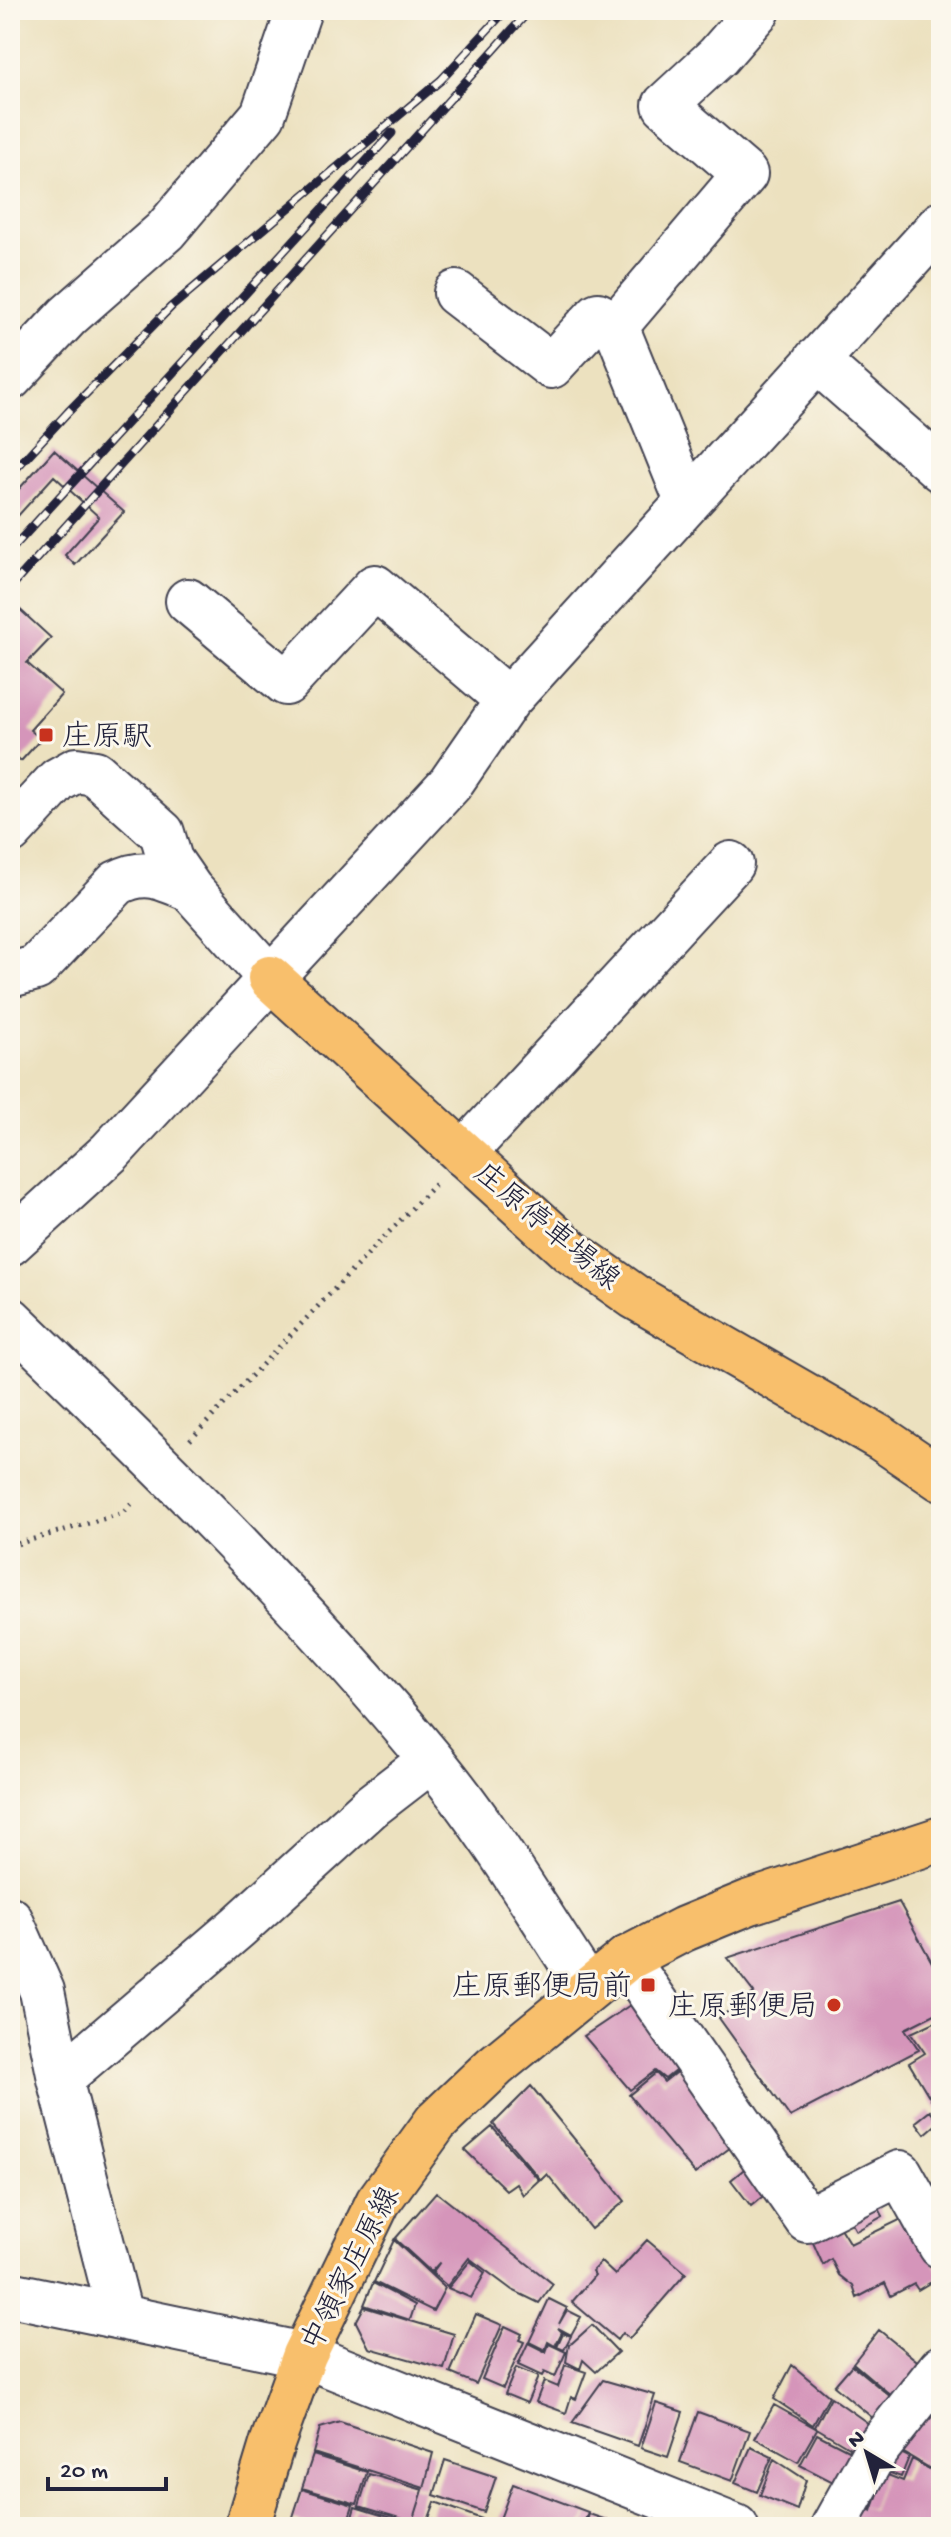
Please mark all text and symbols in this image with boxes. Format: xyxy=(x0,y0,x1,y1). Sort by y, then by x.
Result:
place label: 庄原駅 xyxy=(62,720,152,757)
marker: 庄原駅 xyxy=(37,726,55,744)
street label: 庄原停車場線 xyxy=(465,1156,627,1300)
place label: 庄原郵便局前 xyxy=(452,1970,632,2007)
marker: 庄原郵便局前 xyxy=(639,1976,657,1994)
place label: 庄原郵便局 xyxy=(668,1990,818,2027)
marker: 庄原郵便局 xyxy=(825,1996,843,2014)
street label: 中領家庄原線 xyxy=(295,2181,409,2358)
north arrow xyxy=(827,2413,907,2493)
text: N xyxy=(843,2426,871,2455)
scale bar xyxy=(48,2441,166,2491)
text: 20 m xyxy=(60,2458,108,2487)

